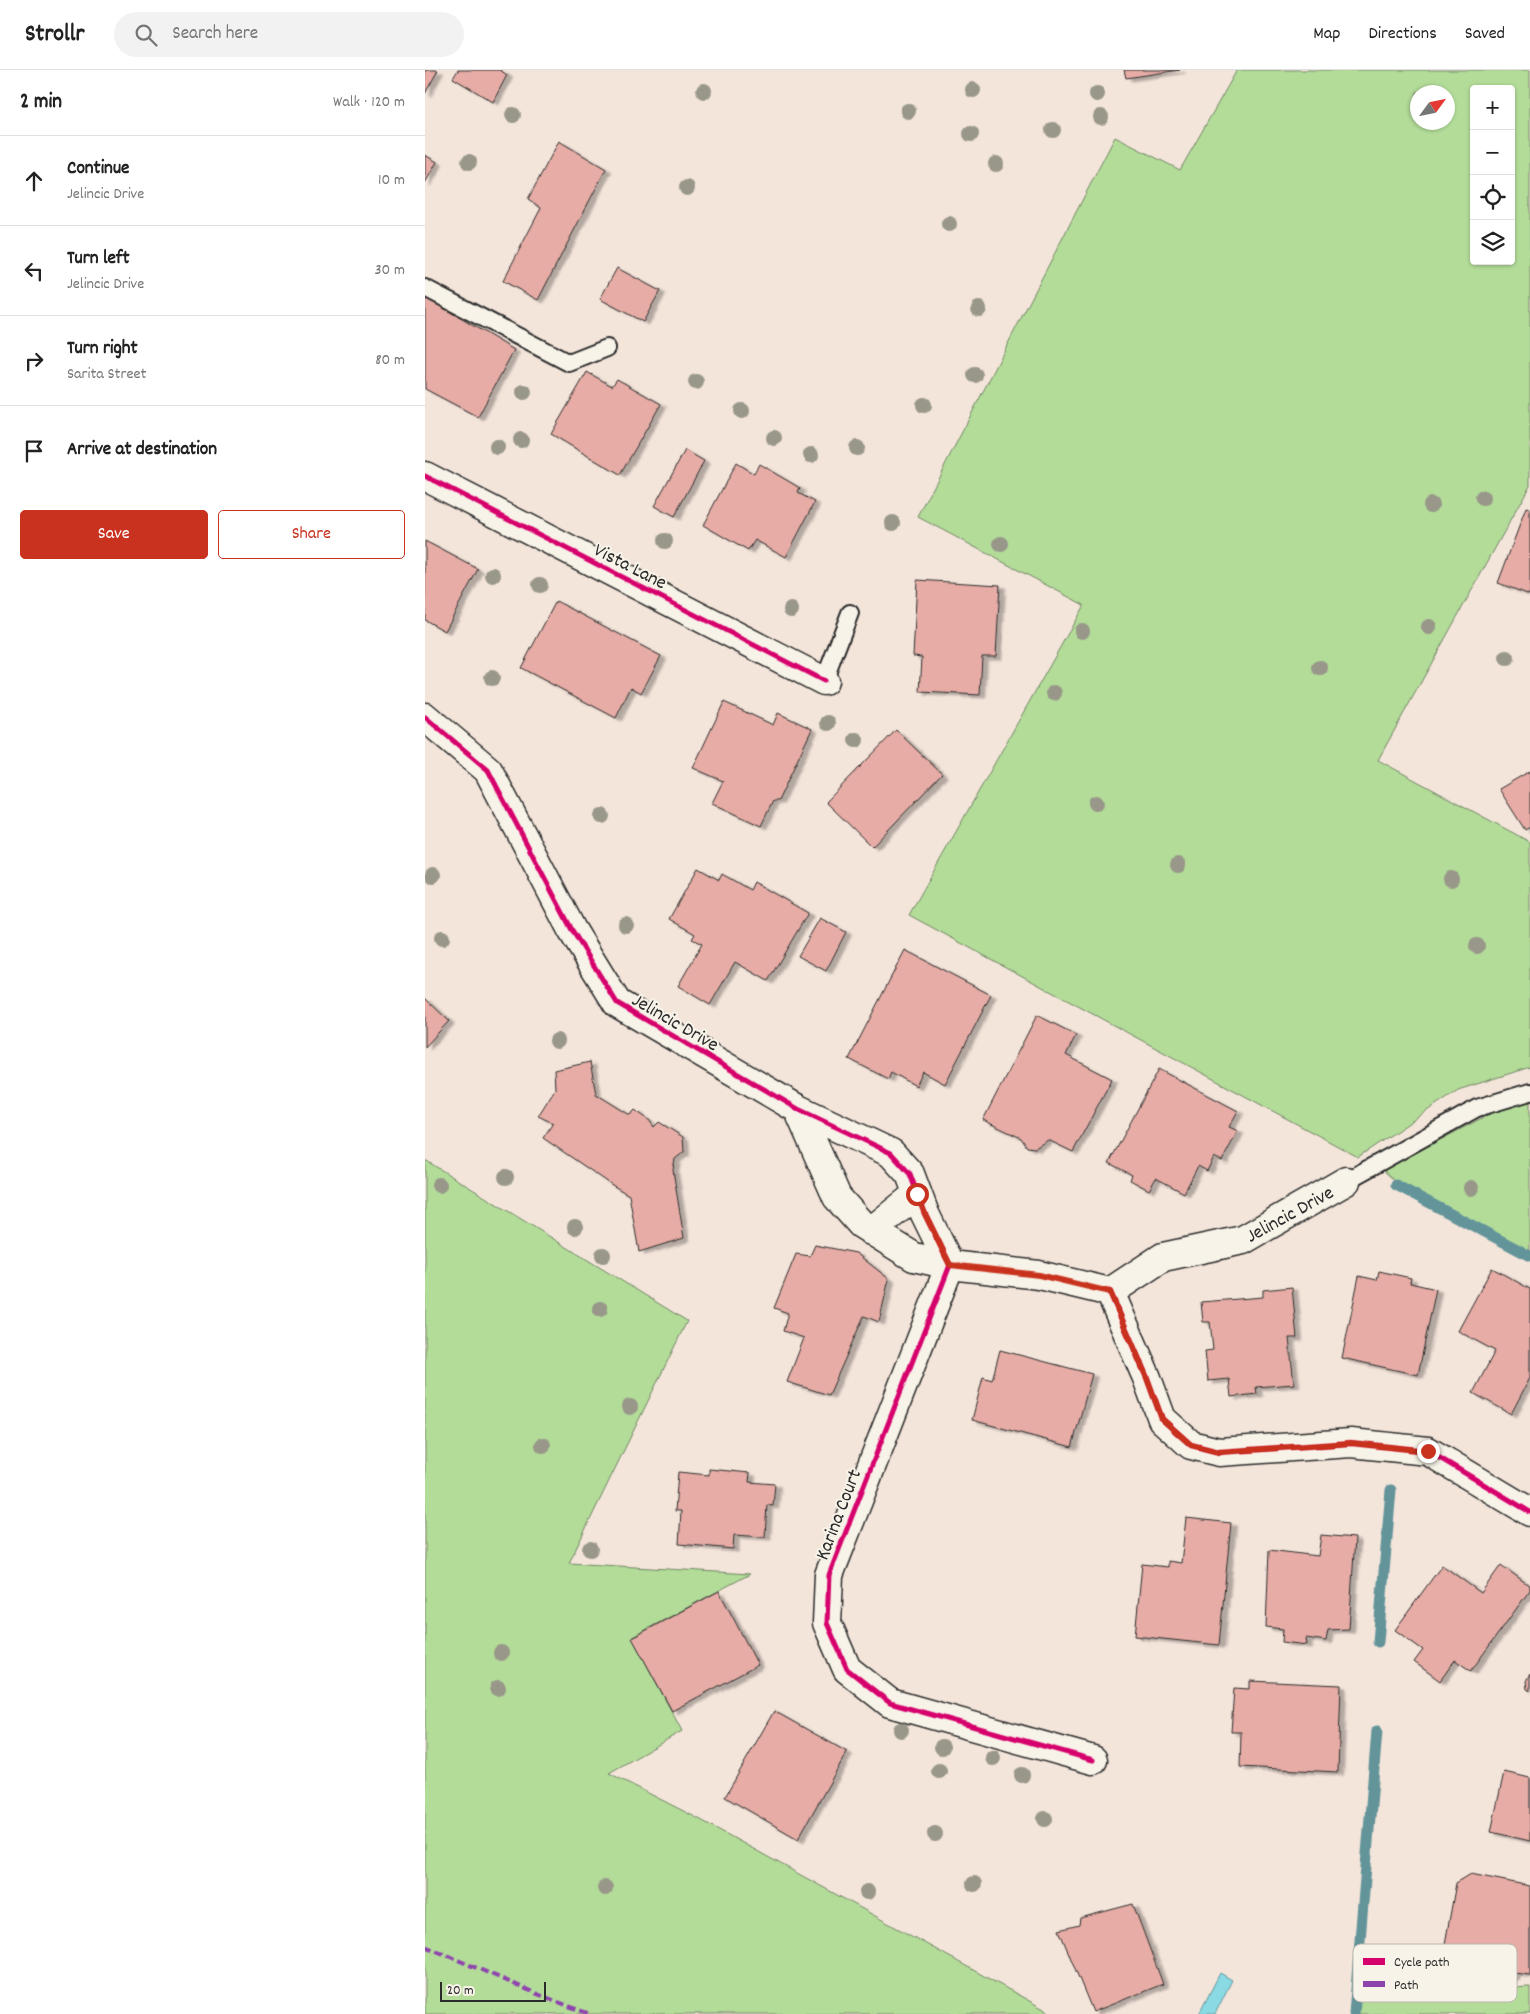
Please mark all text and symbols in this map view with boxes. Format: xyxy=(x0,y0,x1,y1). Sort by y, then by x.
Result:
search box xyxy=(114,12,464,57)
text: Strollr xyxy=(25,18,84,52)
icon: search xyxy=(132,21,160,49)
text: Search here xyxy=(172,21,258,48)
text: Map xyxy=(1313,22,1340,47)
text: Directions xyxy=(1368,22,1437,47)
text: Saved xyxy=(1465,22,1505,47)
north arrow xyxy=(1410,85,1455,130)
map controls xyxy=(1470,85,1515,265)
button: + xyxy=(1470,85,1515,130)
text: 2 min xyxy=(20,88,62,118)
text: Walk · 120 m xyxy=(333,91,405,114)
button: − xyxy=(1470,130,1515,175)
text: Continue xyxy=(67,156,129,183)
icon: ahead xyxy=(20,167,48,195)
text: 10 m xyxy=(378,169,405,192)
button: locate xyxy=(1470,175,1515,220)
text: Jelincic Drive xyxy=(67,183,144,206)
button: layers xyxy=(1470,220,1515,265)
text: Turn left xyxy=(67,246,130,273)
icon: left xyxy=(20,257,48,285)
text: 30 m xyxy=(375,259,405,282)
text: Jelincic Drive xyxy=(67,273,144,296)
text: Turn right xyxy=(67,336,138,363)
icon: right xyxy=(20,347,48,375)
text: 80 m xyxy=(375,349,405,372)
text: Sarita Street xyxy=(67,363,146,386)
icon: arrive xyxy=(20,437,48,465)
text: Arrive at destination xyxy=(67,437,217,464)
button: Save xyxy=(20,510,208,559)
button: Share xyxy=(218,510,405,559)
street label: Vista Lane xyxy=(588,537,671,598)
street label: Jelincic Drive xyxy=(626,987,723,1060)
street label: Jelincic Drive xyxy=(1241,1180,1340,1251)
route start xyxy=(906,1183,929,1206)
route end xyxy=(1417,1440,1440,1463)
street label: Karina Court xyxy=(810,1466,870,1564)
legend xyxy=(1353,1944,1517,2002)
text: Cycle path xyxy=(1394,1953,1450,1973)
text: Path xyxy=(1394,1976,1419,1996)
scale bar xyxy=(440,1979,546,2002)
text: 20 m xyxy=(447,1981,474,2001)

